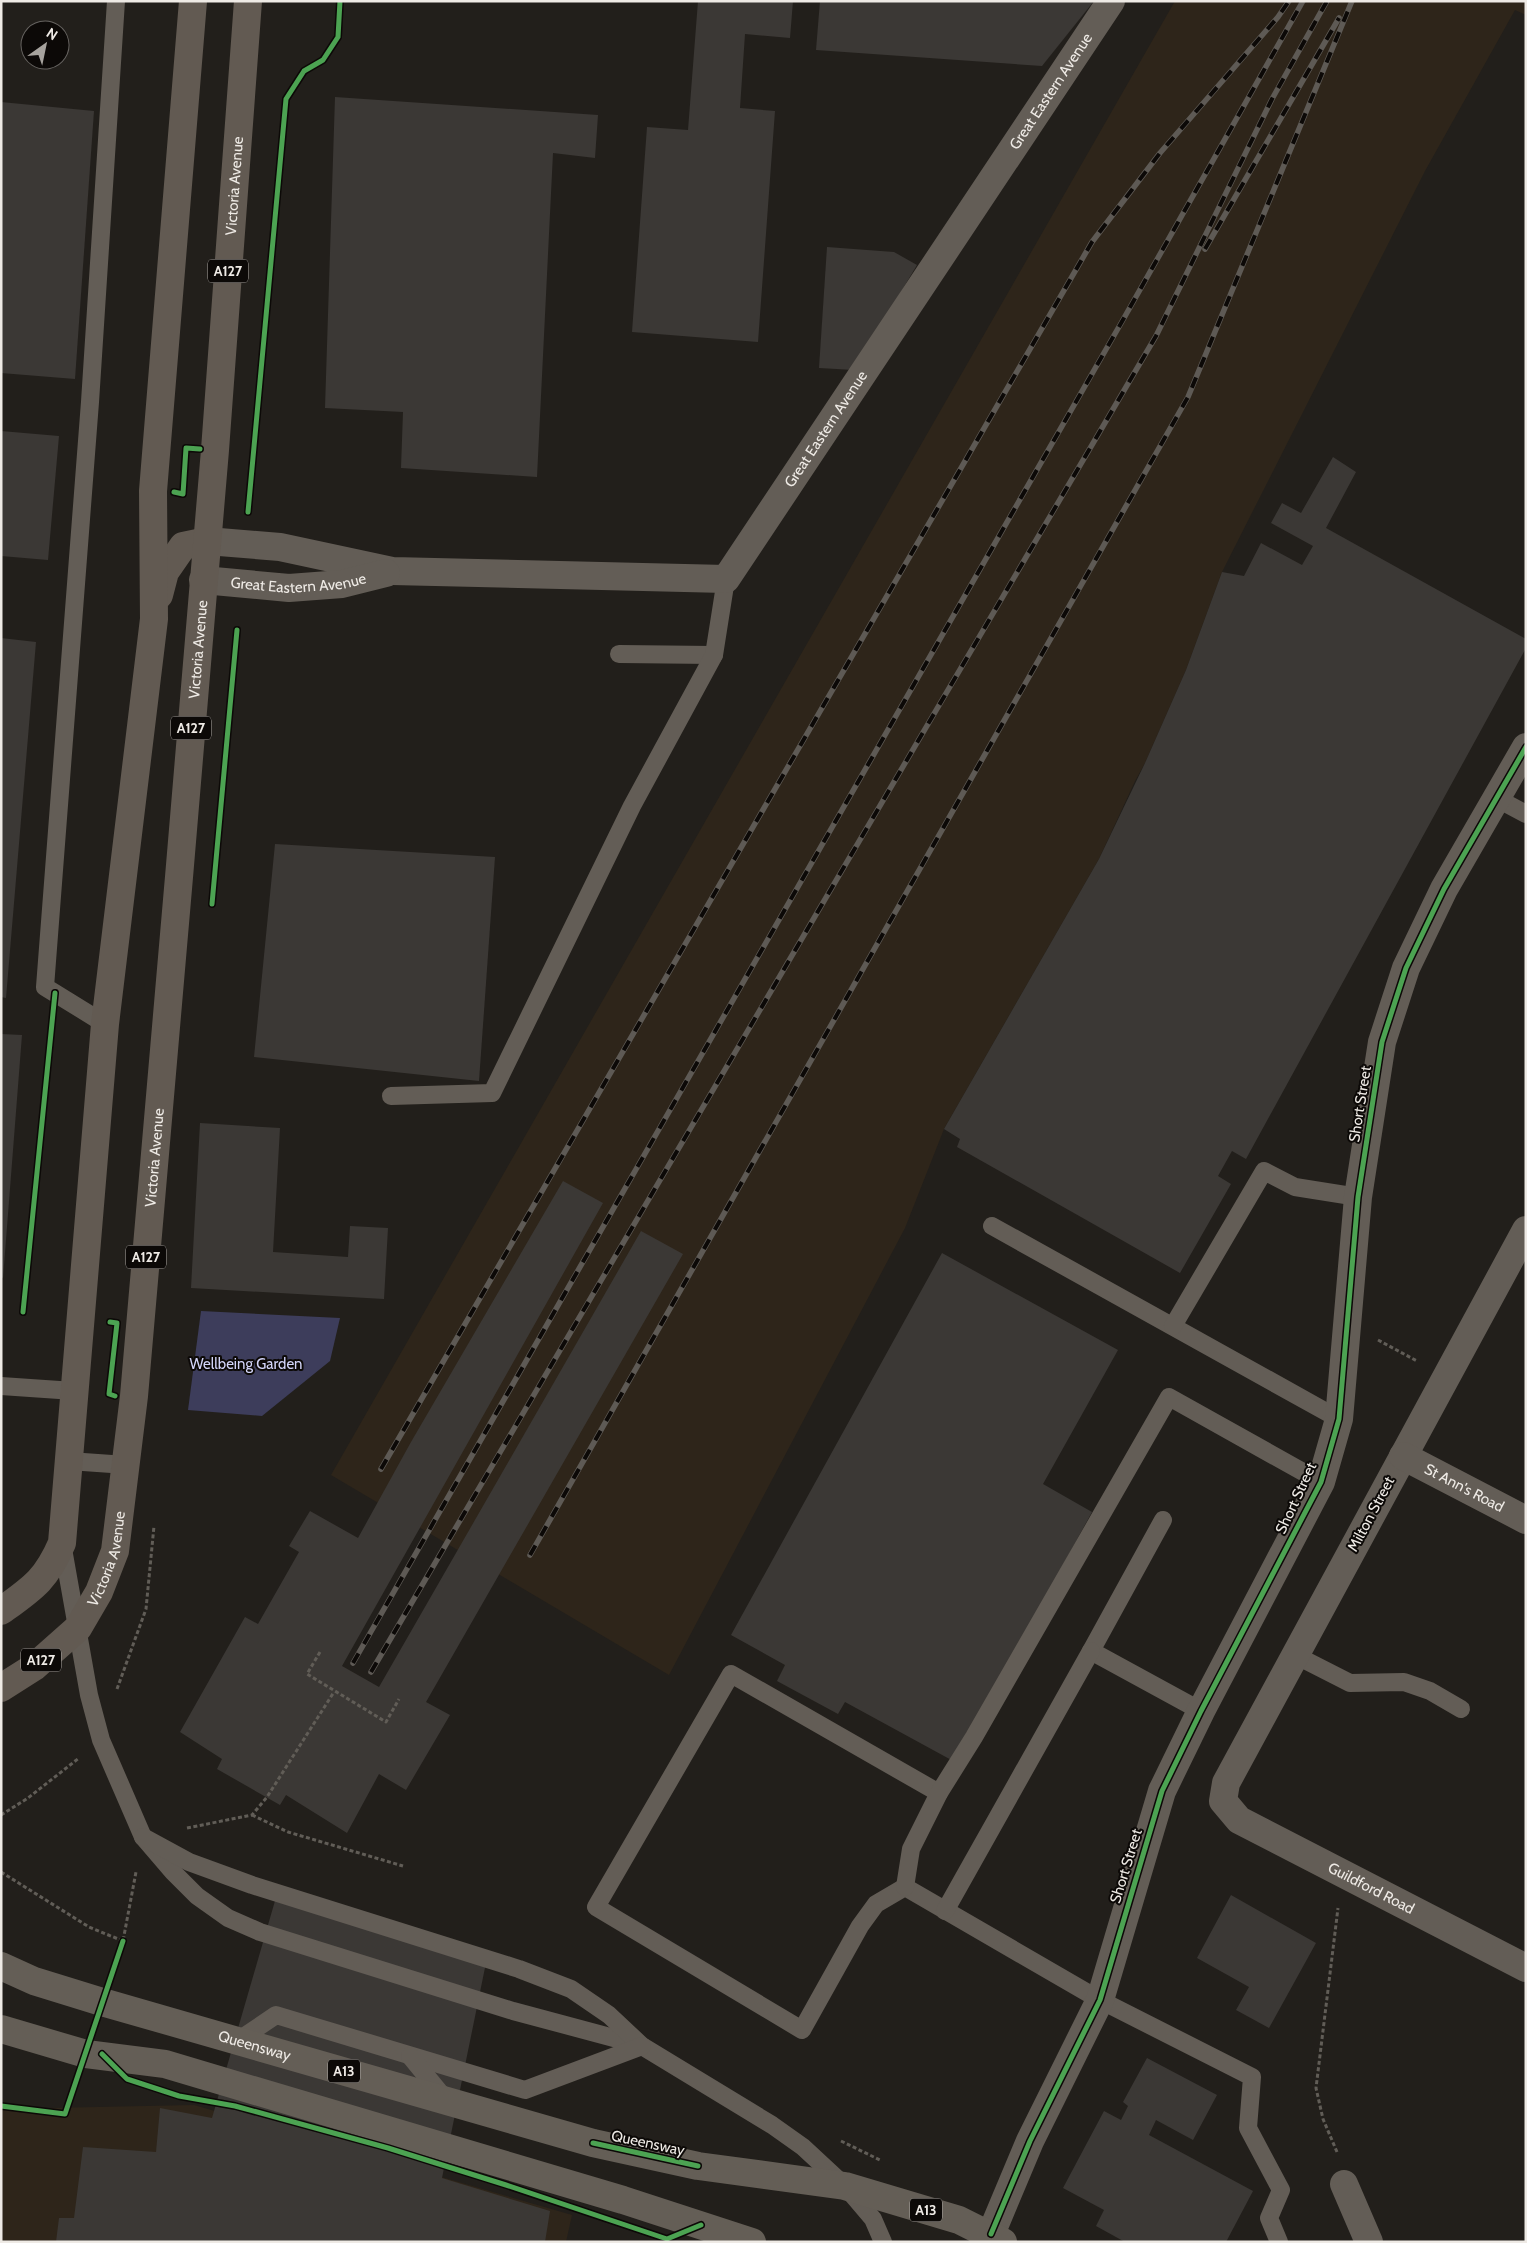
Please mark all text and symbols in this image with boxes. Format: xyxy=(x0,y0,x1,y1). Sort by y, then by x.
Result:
north arrow xyxy=(20,20,70,70)
text: N xyxy=(43,24,61,44)
street label: Great Eastern Avenue xyxy=(1006,29,1096,153)
street label: Victoria Avenue xyxy=(222,136,247,236)
road number: A127 xyxy=(208,260,248,282)
street label: Great Eastern Avenue xyxy=(781,367,871,491)
street label: Great Eastern Avenue xyxy=(230,569,368,597)
street label: Victoria Avenue xyxy=(185,599,211,700)
road number: A127 xyxy=(171,716,211,740)
street label: Short Street xyxy=(1345,1065,1375,1143)
street label: Victoria Avenue xyxy=(141,1107,168,1208)
road number: A127 xyxy=(126,1246,166,1268)
park label: Wellbeing Garden xyxy=(190,1355,303,1373)
street label: Short Street xyxy=(1272,1459,1320,1537)
street label: St Ann's Road xyxy=(1421,1460,1507,1516)
street label: Milton Street xyxy=(1344,1473,1398,1555)
street label: Victoria Avenue xyxy=(84,1510,129,1610)
road number: A127 xyxy=(21,1648,61,1672)
street label: Short Street xyxy=(1106,1827,1146,1905)
street label: Guildford Road xyxy=(1325,1858,1417,1918)
street label: Queensway xyxy=(216,2027,293,2065)
road number: A13 xyxy=(328,2060,360,2082)
street label: Queensway xyxy=(610,2126,687,2160)
road number: A13 xyxy=(910,2198,942,2222)

